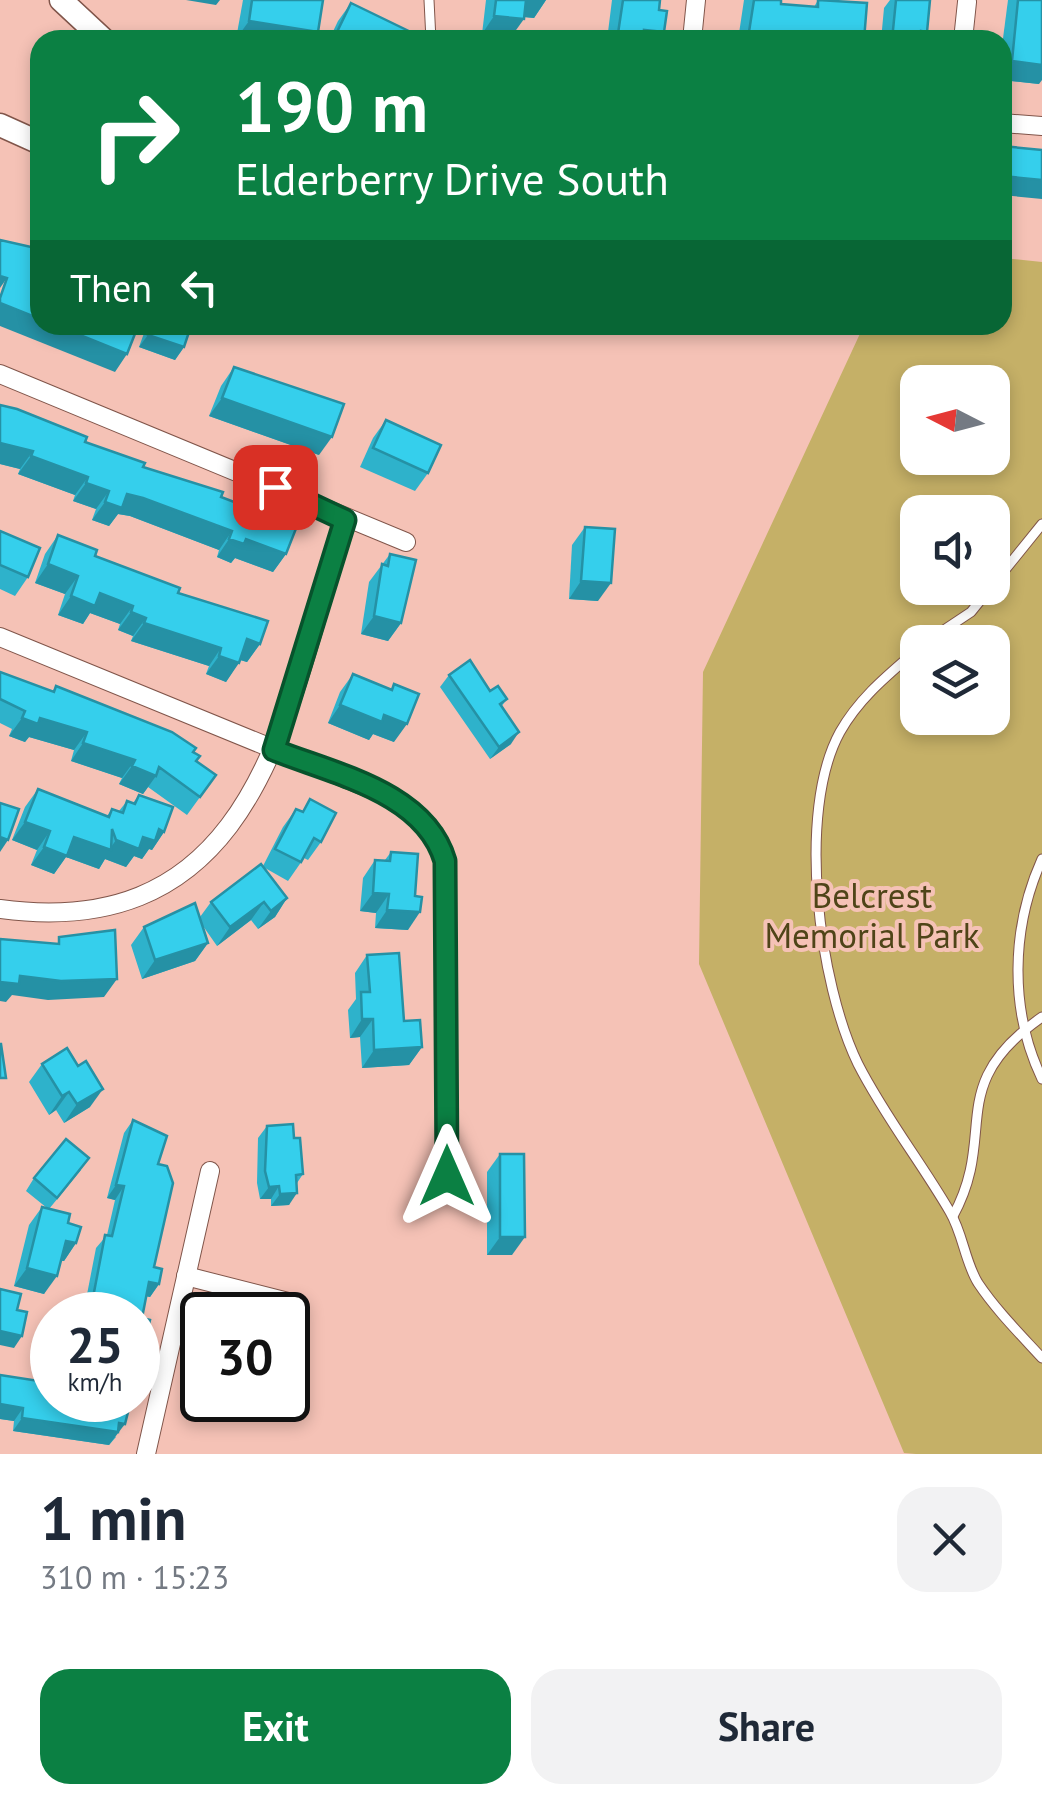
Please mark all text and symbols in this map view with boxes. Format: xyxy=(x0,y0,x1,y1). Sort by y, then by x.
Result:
text: 190 m xyxy=(235,61,428,151)
icon: right xyxy=(70,70,200,200)
text: Elderberry Drive South xyxy=(235,149,669,207)
icon: left xyxy=(172,260,227,315)
text: Then xyxy=(70,263,152,312)
north arrow xyxy=(900,365,1010,475)
map controls xyxy=(900,365,1010,735)
pin xyxy=(233,445,318,530)
icon: arrive xyxy=(248,460,303,515)
button: sound xyxy=(900,495,1010,605)
button: layers xyxy=(900,625,1010,735)
park label: Belcrest Memorial Park xyxy=(764,872,980,958)
position arrow xyxy=(395,1124,499,1228)
speed limit sign: 30 xyxy=(180,1292,310,1422)
text: 25 xyxy=(67,1312,123,1377)
text: km/h xyxy=(68,1366,122,1398)
text: 1 min xyxy=(40,1479,186,1557)
button: close xyxy=(897,1487,1002,1592)
text: 310 m · 15:23 xyxy=(40,1556,229,1598)
button: Exit xyxy=(40,1669,511,1784)
button: Share xyxy=(531,1669,1002,1784)

